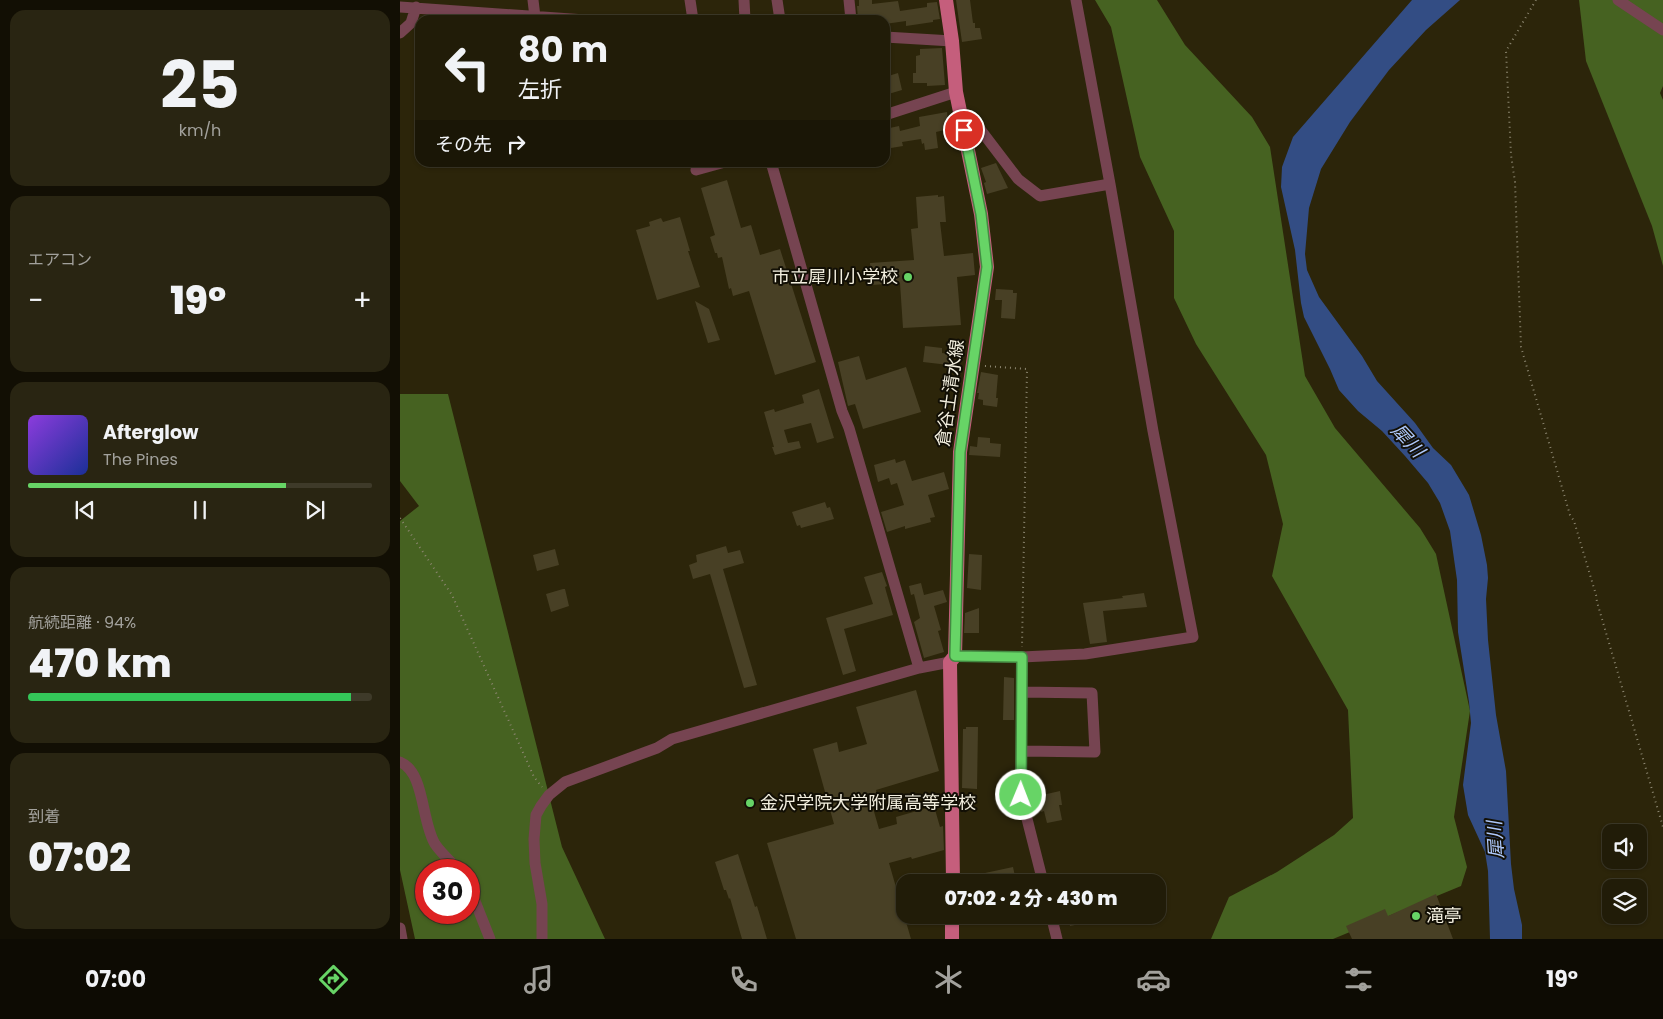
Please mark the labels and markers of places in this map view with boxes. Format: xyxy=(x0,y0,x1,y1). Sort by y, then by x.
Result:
pin xyxy=(943,109,985,151)
place label: 市立犀川小学校 xyxy=(772,264,898,289)
marker: 市立犀川小学校 xyxy=(902,271,914,283)
place label: 金沢学院大学附属高等学校 xyxy=(760,790,976,815)
marker: 金沢学院大学附属高等学校 xyxy=(744,797,756,809)
place label: 滝亭 xyxy=(1426,903,1462,928)
marker: 滝亭 xyxy=(1410,910,1422,922)

